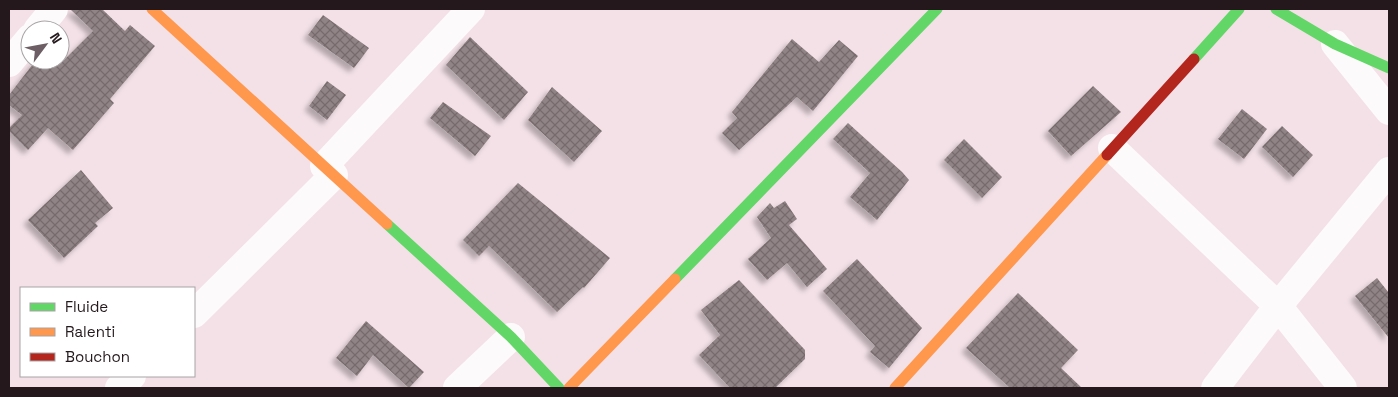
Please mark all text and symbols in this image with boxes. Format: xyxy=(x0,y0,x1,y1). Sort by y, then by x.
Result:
north arrow xyxy=(20,20,70,70)
text: N xyxy=(46,29,66,47)
legend xyxy=(20,287,195,377)
text: Fluide xyxy=(65,297,108,316)
text: Ralenti xyxy=(65,322,115,341)
text: Bouchon xyxy=(65,347,130,366)

